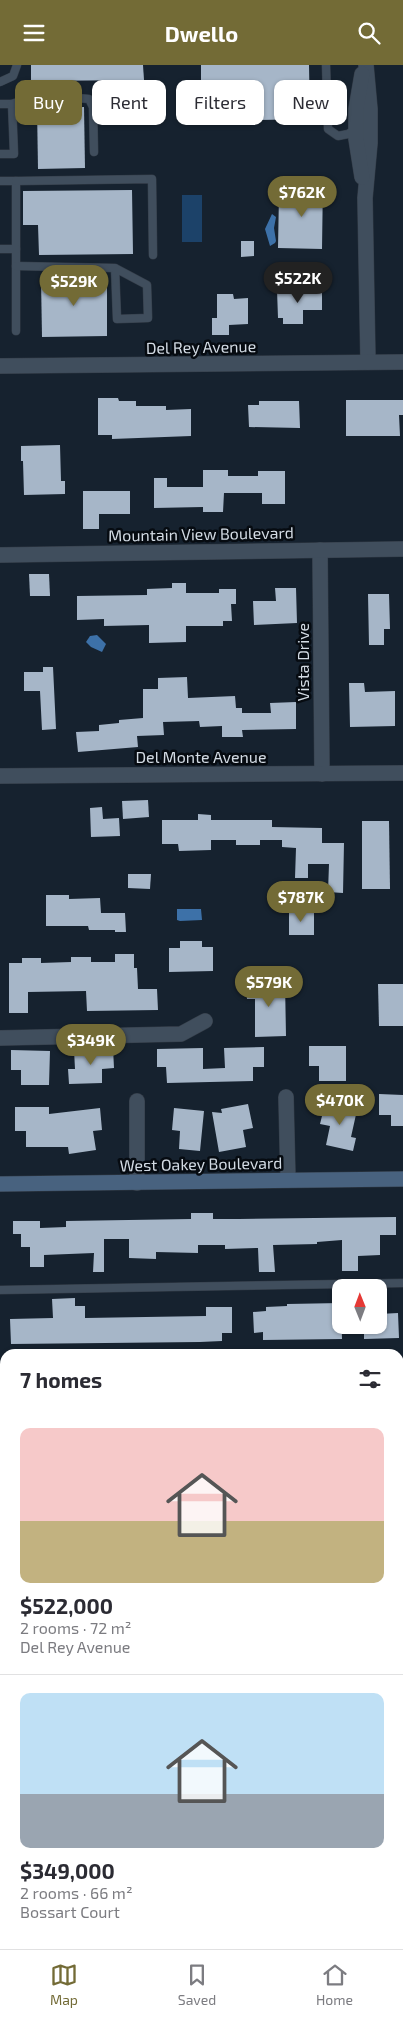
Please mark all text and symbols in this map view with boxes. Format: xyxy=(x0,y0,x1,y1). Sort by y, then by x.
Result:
icon: menu xyxy=(20,19,48,47)
icon: search xyxy=(355,19,383,47)
text: Dwello xyxy=(165,20,238,46)
chip: Buy xyxy=(15,80,82,125)
chip: Rent xyxy=(92,80,166,125)
chip: Filters xyxy=(176,80,264,125)
chip: New xyxy=(274,80,347,125)
pin: $762K xyxy=(267,175,337,218)
text: $762K xyxy=(279,182,325,201)
pin: $522K xyxy=(263,261,333,304)
pin: $529K xyxy=(39,265,109,307)
text: $522K xyxy=(275,268,321,287)
text: $529K xyxy=(51,271,98,290)
street label: Del Rey Avenue xyxy=(146,336,256,357)
street label: Mountain View Boulevard xyxy=(108,522,294,545)
street label: Vista Drive xyxy=(293,623,312,701)
street label: Del Monte Avenue xyxy=(135,747,267,766)
pin: $787K xyxy=(266,881,336,923)
text: $787K xyxy=(278,887,324,906)
pin: $579K xyxy=(234,965,304,1008)
text: $579K xyxy=(246,972,292,991)
pin: $349K xyxy=(56,1023,126,1066)
text: $349K xyxy=(67,1030,115,1049)
pin: $470K xyxy=(305,1083,375,1126)
text: $470K xyxy=(316,1090,364,1109)
street label: West Oakey Boulevard xyxy=(119,1153,283,1174)
north arrow xyxy=(332,1279,388,1334)
map controls xyxy=(332,1279,387,1334)
icon: filters xyxy=(356,1365,384,1393)
text: 7 homes xyxy=(20,1367,102,1392)
icon: home xyxy=(157,1460,247,1550)
text: $522,000 xyxy=(20,1593,113,1618)
text: 2 rooms · 72 m² xyxy=(20,1618,131,1637)
text: Del Rey Avenue xyxy=(20,1637,130,1656)
icon: home xyxy=(157,1726,247,1816)
text: $349,000 xyxy=(20,1858,115,1883)
text: 2 rooms · 66 m² xyxy=(20,1883,133,1902)
text: Bossart Court xyxy=(20,1902,120,1921)
tab: Map xyxy=(50,1961,78,2008)
tab: Saved xyxy=(178,1961,216,2008)
tab: Home xyxy=(316,1961,353,2008)

